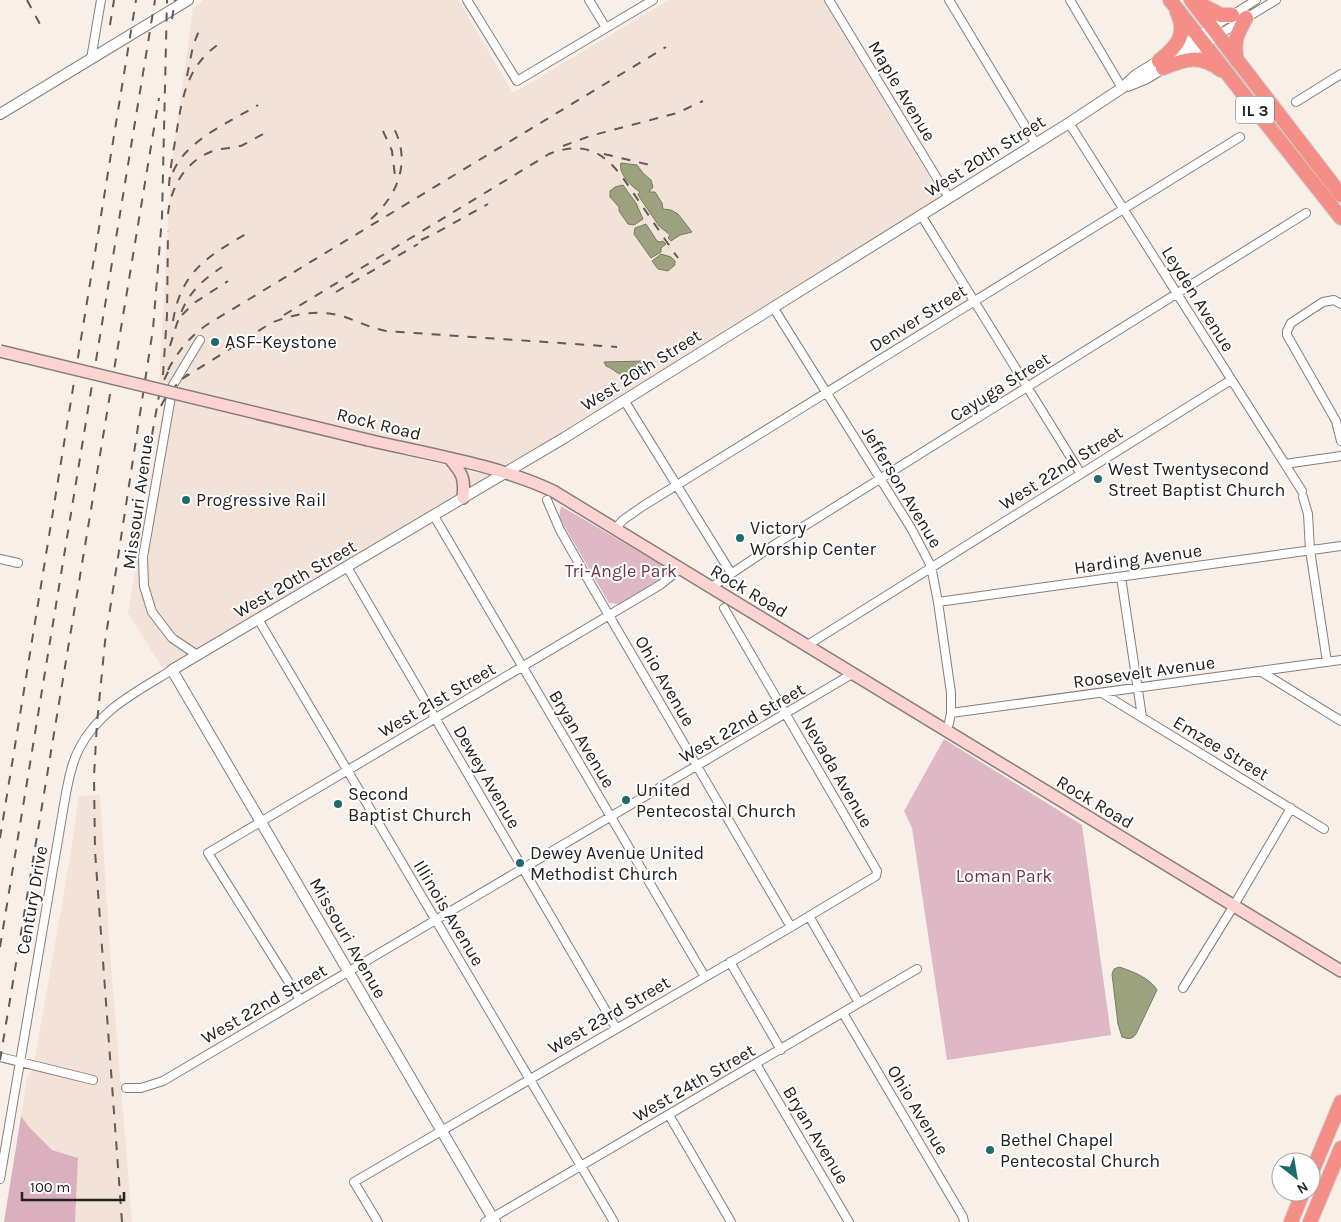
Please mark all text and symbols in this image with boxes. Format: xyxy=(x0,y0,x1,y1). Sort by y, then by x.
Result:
street label: Maple Avenue xyxy=(863,37,941,145)
road number: IL 3 xyxy=(1236,96,1274,124)
street label: West 20th Street xyxy=(921,110,1049,202)
street label: Leyden Avenue xyxy=(1157,242,1239,356)
street label: Denver Street xyxy=(865,279,971,357)
street label: West 20th Street xyxy=(577,324,705,416)
place label: ASF-Keystone xyxy=(225,331,337,353)
marker: ASF-Keystone xyxy=(209,336,221,348)
street label: Cayuga Street xyxy=(946,347,1054,427)
street label: Rock Road xyxy=(335,403,423,445)
street label: West 22nd Street xyxy=(995,421,1127,515)
street label: Jefferson Avenue xyxy=(857,422,947,552)
street label: Missouri Avenue xyxy=(118,433,158,571)
place label: West Twentysecond Street Baptist Church xyxy=(1108,458,1285,501)
marker: West Twentysecond Street Baptist Church xyxy=(1092,473,1104,485)
place label: Progressive Rail xyxy=(196,489,326,511)
marker: Progressive Rail xyxy=(180,494,192,506)
place label: Victory Worship Center xyxy=(750,517,876,560)
marker: Victory Worship Center xyxy=(734,532,746,544)
street label: West 20th Street xyxy=(230,535,360,623)
street label: Harding Avenue xyxy=(1073,539,1203,579)
street label: Rock Road xyxy=(706,559,792,623)
park label: Tri-Angle Park xyxy=(565,560,677,582)
street label: Ohio Avenue xyxy=(630,632,700,730)
street label: Roosevelt Avenue xyxy=(1072,651,1216,693)
street label: West 21st Street xyxy=(375,657,500,742)
street label: West 22nd Street xyxy=(675,678,809,768)
street label: Bryan Avenue xyxy=(544,686,620,792)
street label: Emzee Street xyxy=(1169,711,1273,785)
street label: Nevada Avenue xyxy=(796,713,878,831)
street label: Dewey Avenue xyxy=(449,722,525,832)
street label: Rock Road xyxy=(1052,770,1138,834)
place label: United Pentecostal Church xyxy=(636,779,796,822)
place label: Second Baptist Church xyxy=(348,783,472,826)
marker: United Pentecostal Church xyxy=(620,794,632,806)
marker: Second Baptist Church xyxy=(332,798,344,810)
place label: Dewey Avenue United Methodist Church xyxy=(530,842,704,885)
street label: Century Drive xyxy=(12,844,52,956)
street label: Illinois Avenue xyxy=(409,856,489,970)
marker: Dewey Avenue United Methodist Church xyxy=(514,857,526,869)
park label: Loman Park xyxy=(956,865,1052,887)
street label: Missouri Avenue xyxy=(305,874,391,1002)
street label: West 22nd Street xyxy=(197,959,331,1049)
street label: West 23rd Street xyxy=(544,971,674,1059)
street label: West 24th Street xyxy=(629,1039,759,1127)
street label: Ohio Avenue xyxy=(883,1061,953,1159)
street label: Bryan Avenue xyxy=(778,1082,854,1188)
place label: Bethel Chapel Pentecostal Church xyxy=(1000,1129,1160,1172)
marker: Bethel Chapel Pentecostal Church xyxy=(984,1144,996,1156)
north arrow xyxy=(1271,1152,1321,1202)
scale bar xyxy=(22,1170,125,1202)
text: 100 m xyxy=(30,1178,70,1196)
text: N xyxy=(1294,1178,1311,1198)

